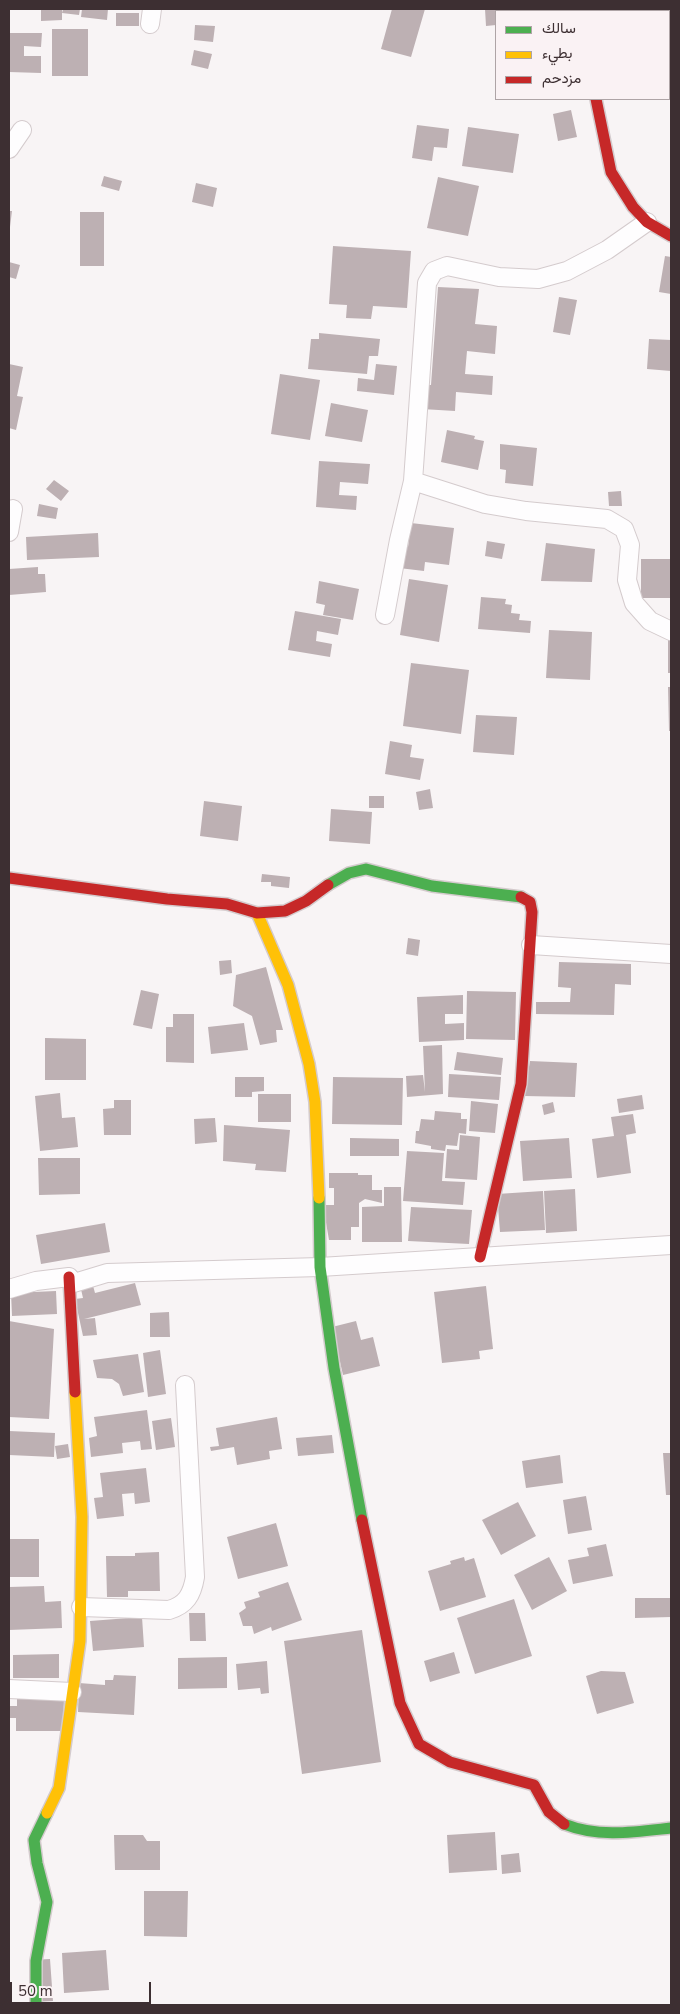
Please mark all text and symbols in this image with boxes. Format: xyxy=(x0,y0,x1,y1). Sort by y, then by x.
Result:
legend xyxy=(495,10,670,100)
text: سالك xyxy=(542,18,576,38)
text: بطيء xyxy=(542,43,572,63)
text: مزدحم xyxy=(542,68,581,88)
scale bar xyxy=(12,1972,154,2004)
text: 50 m xyxy=(18,1981,53,2001)

